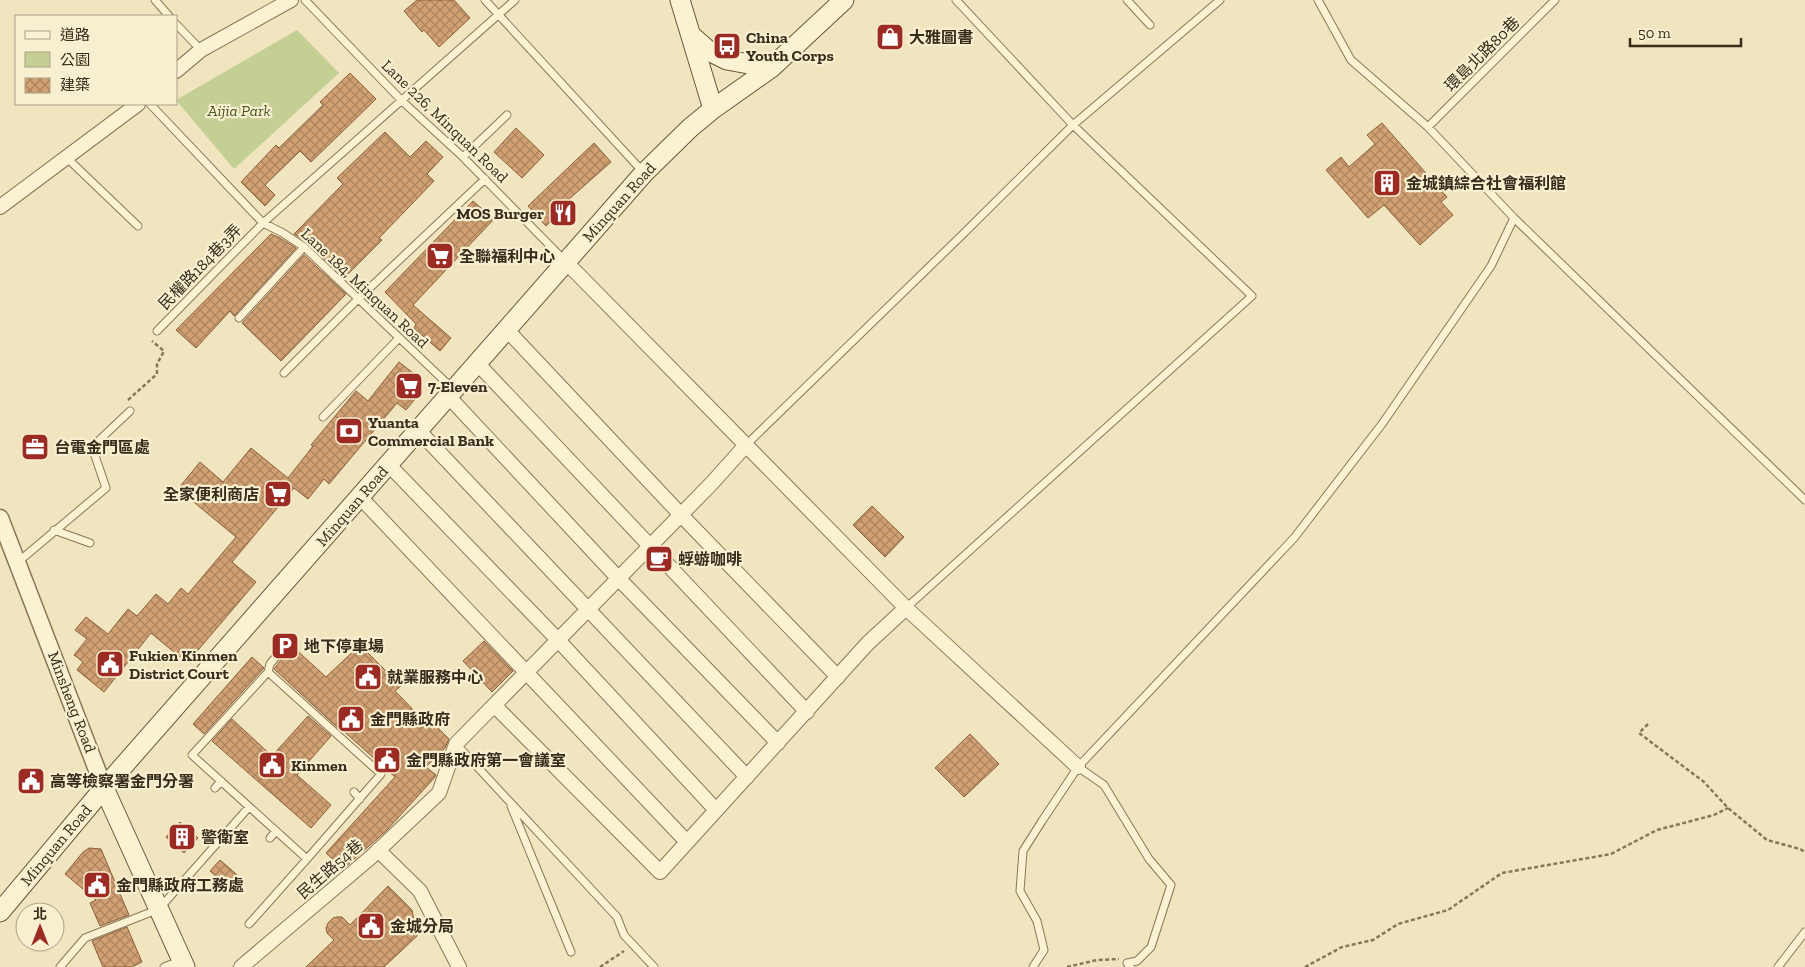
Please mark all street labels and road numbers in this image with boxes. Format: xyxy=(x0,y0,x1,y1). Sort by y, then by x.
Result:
street label: 環島北路80巷 xyxy=(1441,13,1523,95)
street label: Lane 226, Minquan Road xyxy=(378,56,512,187)
street label: Minquan Road xyxy=(578,158,660,246)
street label: 民權路184巷3弄 xyxy=(155,220,245,314)
street label: Lane 184, Minquan Road xyxy=(297,224,433,352)
street label: Minquan Road xyxy=(312,462,392,550)
street label: Minsheng Road xyxy=(44,649,100,756)
street label: Minquan Road xyxy=(17,800,96,889)
street label: 民生路54巷 xyxy=(293,835,367,903)

